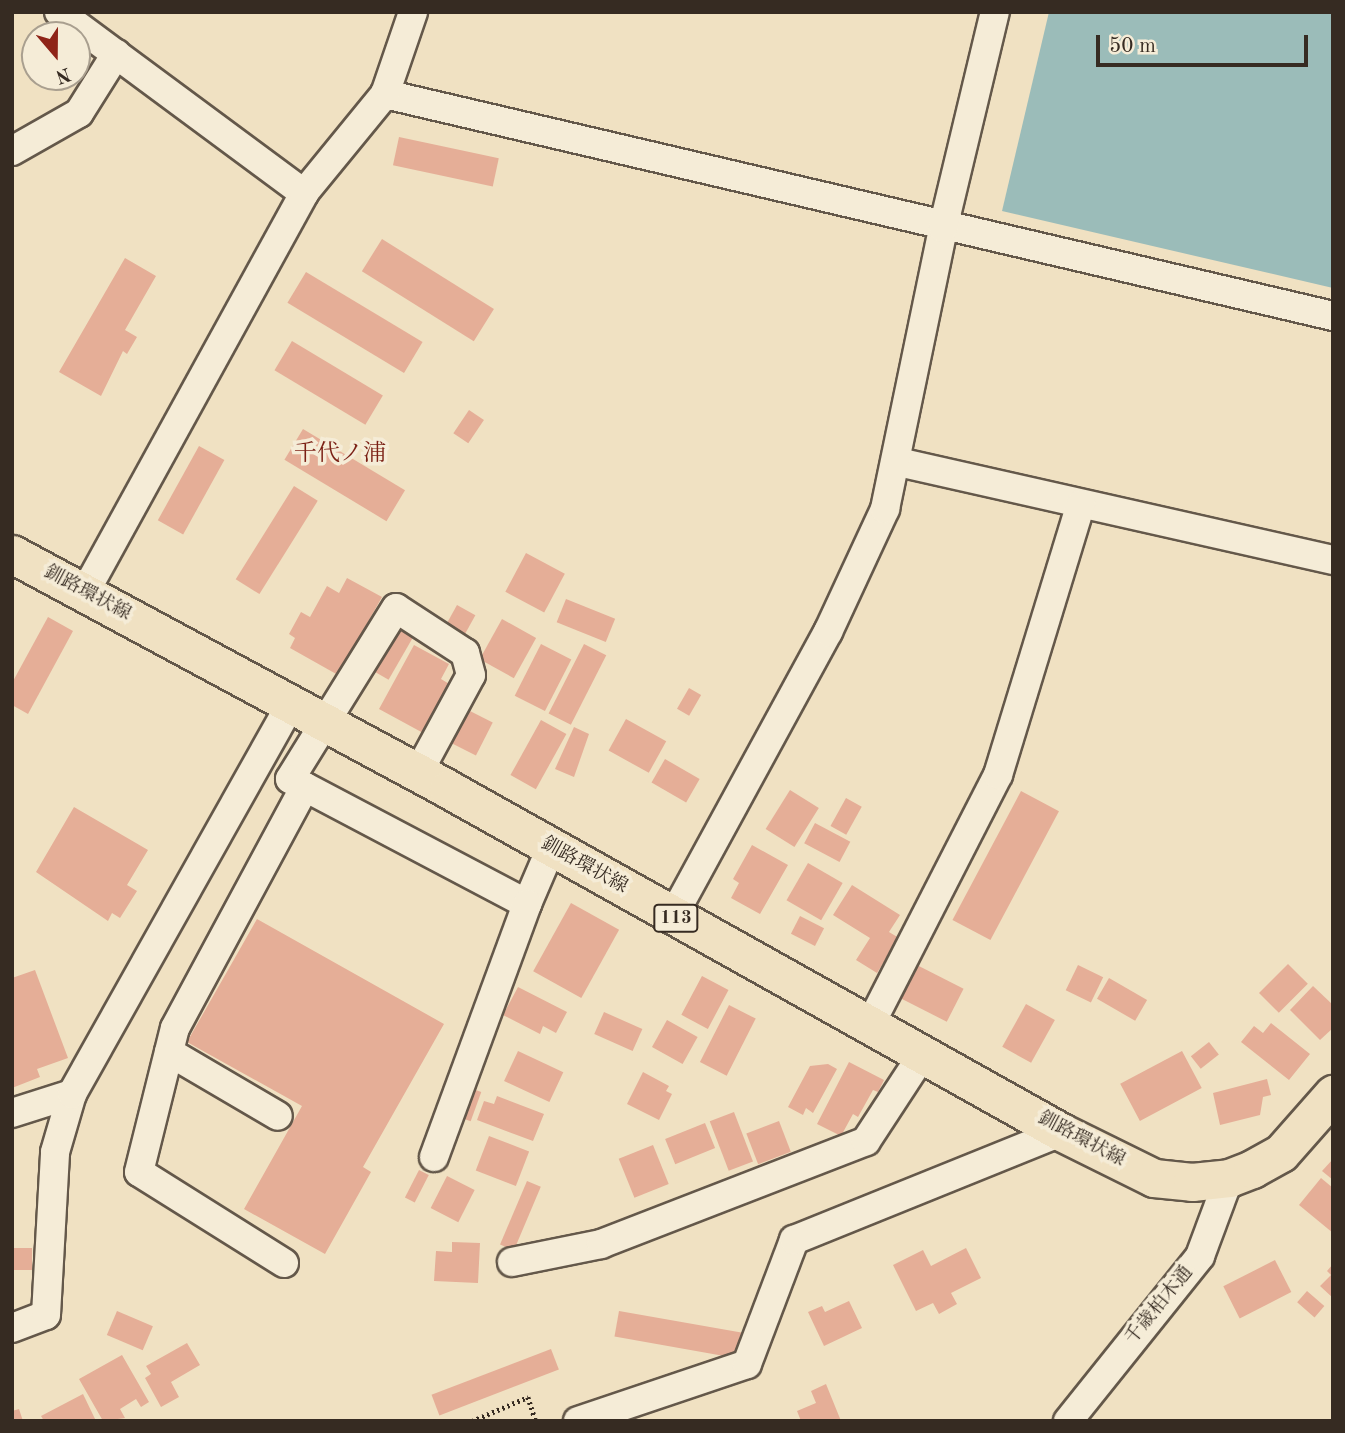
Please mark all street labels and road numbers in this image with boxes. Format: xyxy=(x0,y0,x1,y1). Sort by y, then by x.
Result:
street label: 釧路環状線 xyxy=(40,562,134,626)
street label: 釧路環状線 xyxy=(537,833,631,899)
road number: 113 xyxy=(653,903,699,932)
street label: 釧路環状線 xyxy=(1034,1108,1128,1172)
street label: 千歳柏木通 xyxy=(1121,1262,1199,1350)

